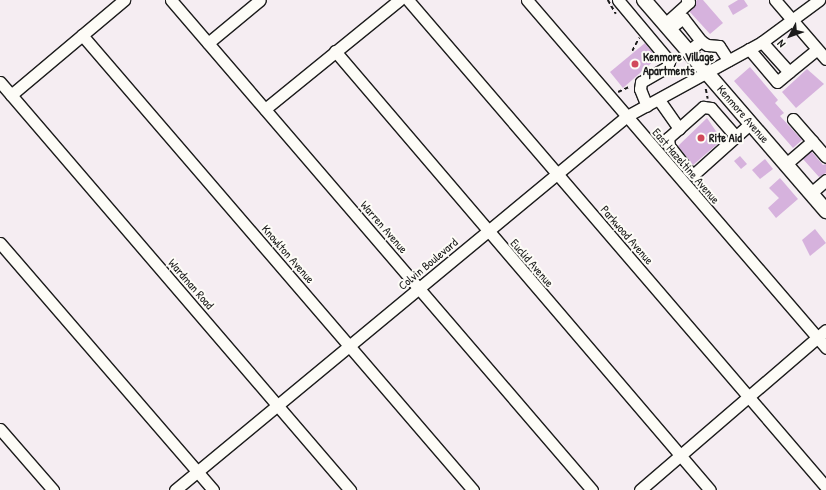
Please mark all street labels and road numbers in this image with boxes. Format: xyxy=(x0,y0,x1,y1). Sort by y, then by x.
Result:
street label: Kenmore Avenue xyxy=(714,82,772,146)
street label: East Hazeltine Avenue xyxy=(649,125,723,207)
street label: Warren Avenue xyxy=(357,198,411,256)
street label: Parkwood Avenue xyxy=(598,203,656,267)
street label: Knowlton Avenue xyxy=(259,222,317,286)
street label: Colvin Boulevard xyxy=(396,235,460,293)
street label: Euclid Avenue xyxy=(507,236,557,290)
street label: Wardman Road xyxy=(165,256,217,312)

